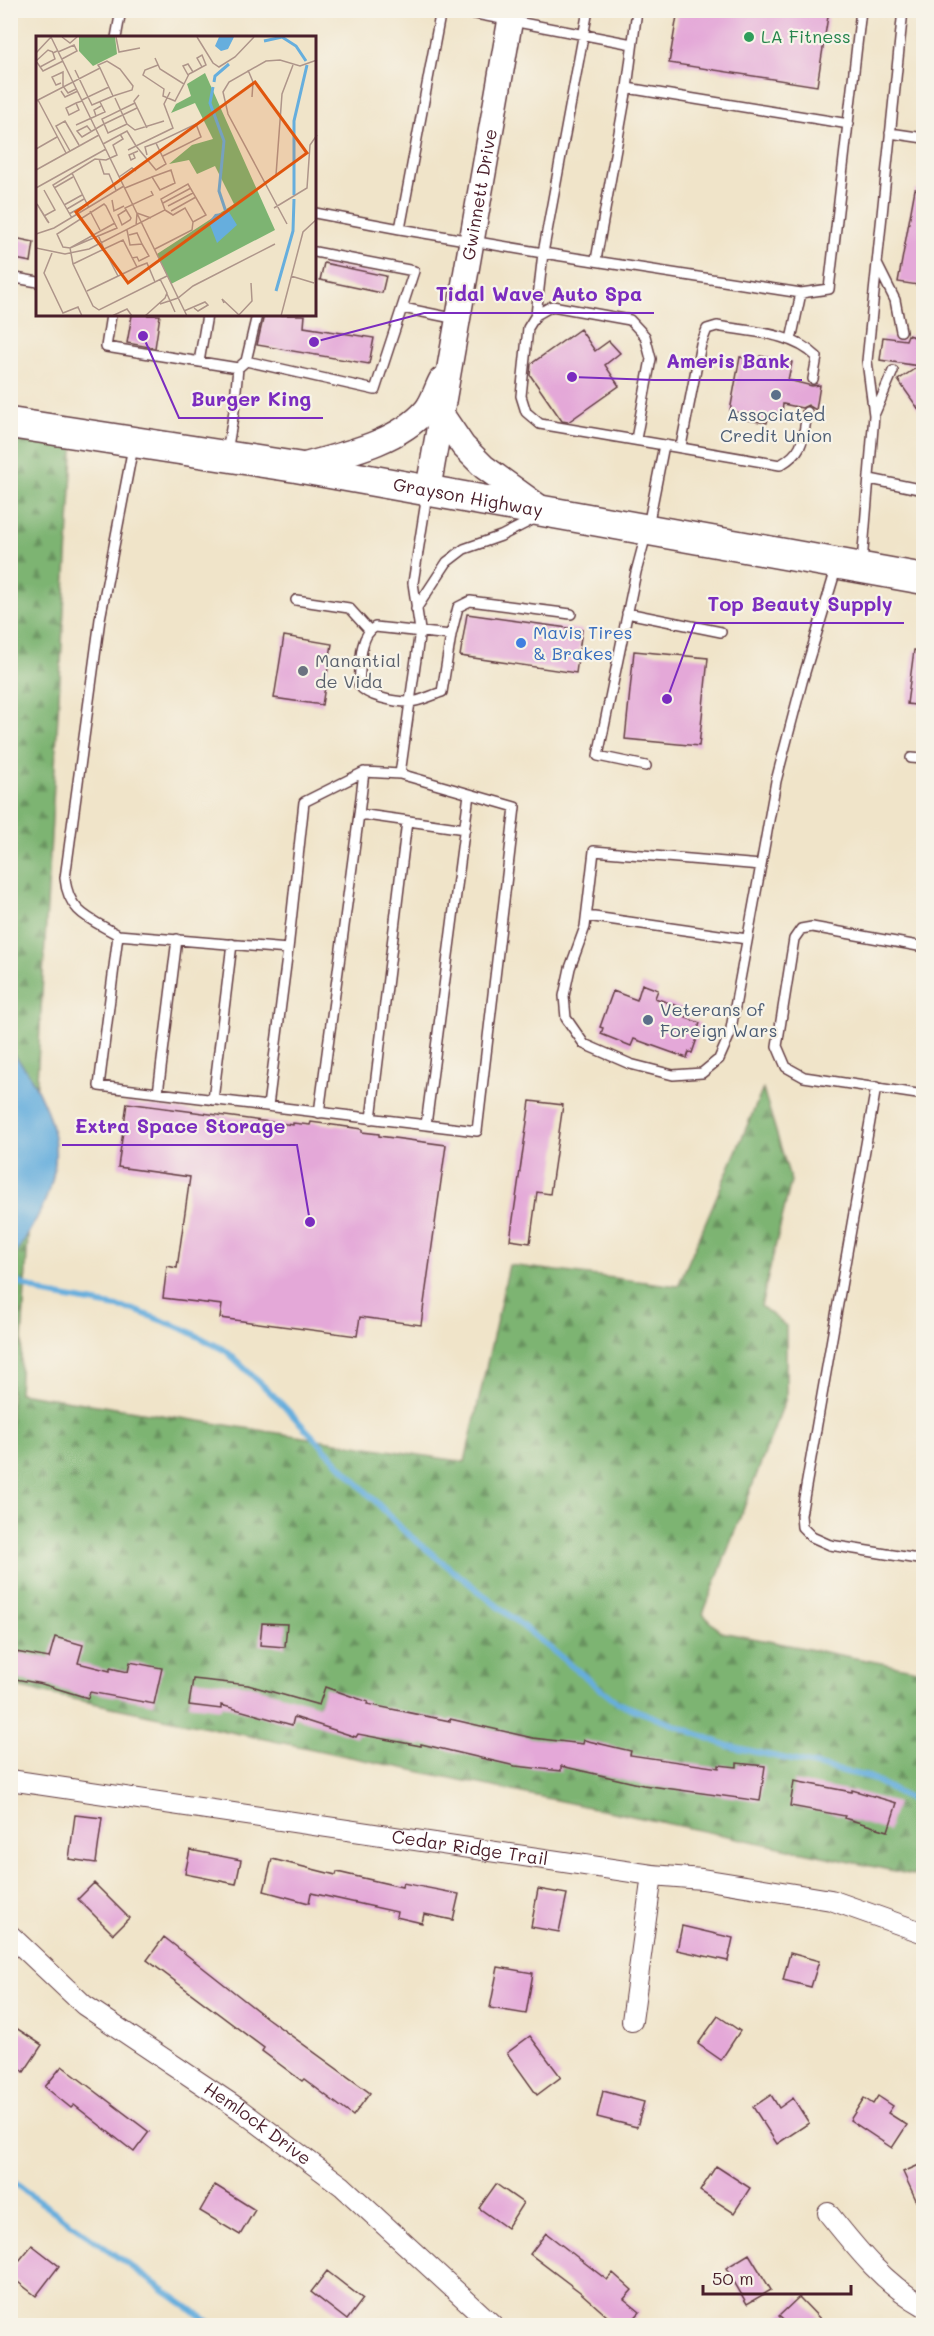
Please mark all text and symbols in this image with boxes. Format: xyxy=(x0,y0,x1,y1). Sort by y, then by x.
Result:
place label: LA Fitness xyxy=(761,24,851,48)
marker: LA Fitness xyxy=(742,30,756,44)
inset map xyxy=(36,36,316,316)
street label: Gwinnett Drive xyxy=(455,127,502,262)
callout: Tidal Wave Auto Spa xyxy=(424,275,654,313)
text: Tidal Wave Auto Spa xyxy=(436,280,642,306)
callout: Ameris Bank xyxy=(654,342,802,380)
text: Ameris Bank xyxy=(666,347,790,373)
callout: Burger King xyxy=(179,380,323,418)
text: Burger King xyxy=(191,385,311,411)
marker: Associated Credit Union xyxy=(769,388,783,402)
place label: Associated Credit Union xyxy=(720,402,832,447)
street label: Grayson Highway xyxy=(391,472,545,522)
callout: Top Beauty Supply xyxy=(695,585,904,623)
text: Top Beauty Supply xyxy=(707,590,893,616)
place label: Mavis Tires & Brakes xyxy=(533,620,633,665)
marker: Mavis Tires & Brakes xyxy=(514,636,528,650)
place label: Manantial de Vida xyxy=(315,648,401,693)
marker: Manantial de Vida xyxy=(296,664,310,678)
place label: Veterans of Foreign Wars xyxy=(660,997,777,1042)
marker: Veterans of Foreign Wars xyxy=(641,1013,655,1027)
callout: Extra Space Storage xyxy=(62,1107,297,1145)
text: Extra Space Storage xyxy=(75,1112,285,1138)
street label: Cedar Ridge Trail xyxy=(390,1824,550,1870)
street label: Hemlock Drive xyxy=(200,2076,316,2170)
scale bar xyxy=(703,2258,852,2296)
text: 50 m xyxy=(712,2266,754,2290)

